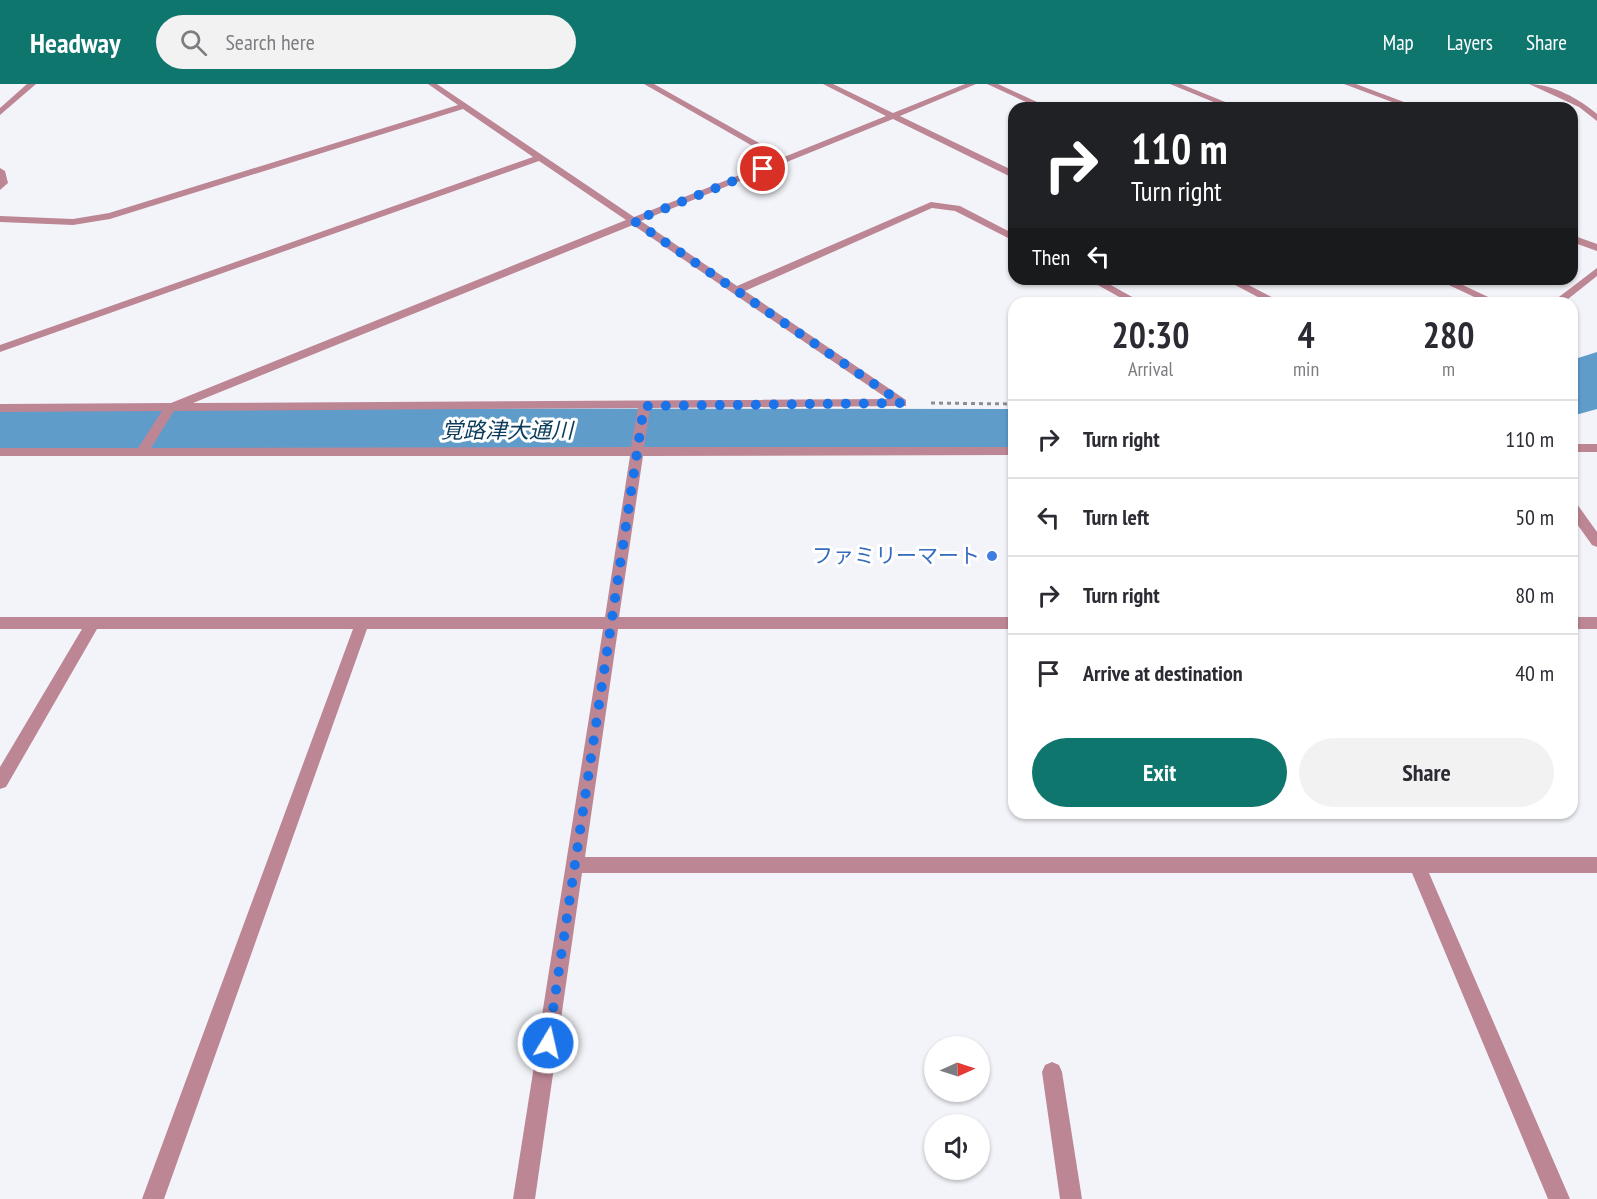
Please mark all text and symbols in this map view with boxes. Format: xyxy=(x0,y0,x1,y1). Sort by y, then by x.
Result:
search box xyxy=(156,15,576,69)
text: Headway xyxy=(30,24,120,61)
icon: search xyxy=(177,26,210,59)
text: Search here xyxy=(225,28,315,56)
text: Map xyxy=(1383,29,1414,56)
text: Layers xyxy=(1447,29,1493,56)
text: Share xyxy=(1526,29,1567,56)
text: 110 m xyxy=(1131,121,1228,176)
icon: right xyxy=(1032,126,1110,204)
pin xyxy=(737,143,788,194)
icon: arrive xyxy=(746,152,779,185)
text: Turn right xyxy=(1131,174,1222,208)
icon: left xyxy=(1082,240,1115,273)
text: Then xyxy=(1032,243,1070,271)
text: 20:30 xyxy=(1112,311,1189,358)
text: 4 xyxy=(1297,311,1315,358)
text: 280 xyxy=(1423,311,1474,358)
text: Arrival xyxy=(1128,356,1173,382)
text: min xyxy=(1293,356,1319,382)
text: m xyxy=(1442,356,1455,382)
water label: 覚路津大通川 xyxy=(441,416,575,444)
icon: right xyxy=(1032,423,1065,456)
text: Turn right xyxy=(1083,425,1160,453)
text: 110 m xyxy=(1505,425,1554,453)
icon: left xyxy=(1032,501,1065,534)
text: Turn left xyxy=(1083,503,1149,531)
text: 50 m xyxy=(1515,503,1554,531)
place label: ファミリーマート xyxy=(812,542,980,569)
marker: ファミリーマート xyxy=(985,549,999,563)
icon: right xyxy=(1032,579,1065,612)
text: Turn right xyxy=(1083,581,1160,609)
text: 80 m xyxy=(1515,581,1554,609)
icon: arrive xyxy=(1032,657,1065,690)
text: Arrive at destination xyxy=(1083,659,1243,687)
text: 40 m xyxy=(1515,659,1554,687)
button: Exit xyxy=(1032,738,1287,807)
button: Share xyxy=(1299,738,1554,807)
position arrow xyxy=(516,1011,580,1075)
north arrow xyxy=(924,1036,990,1102)
map controls xyxy=(924,1036,990,1180)
button: sound xyxy=(924,1114,990,1180)

